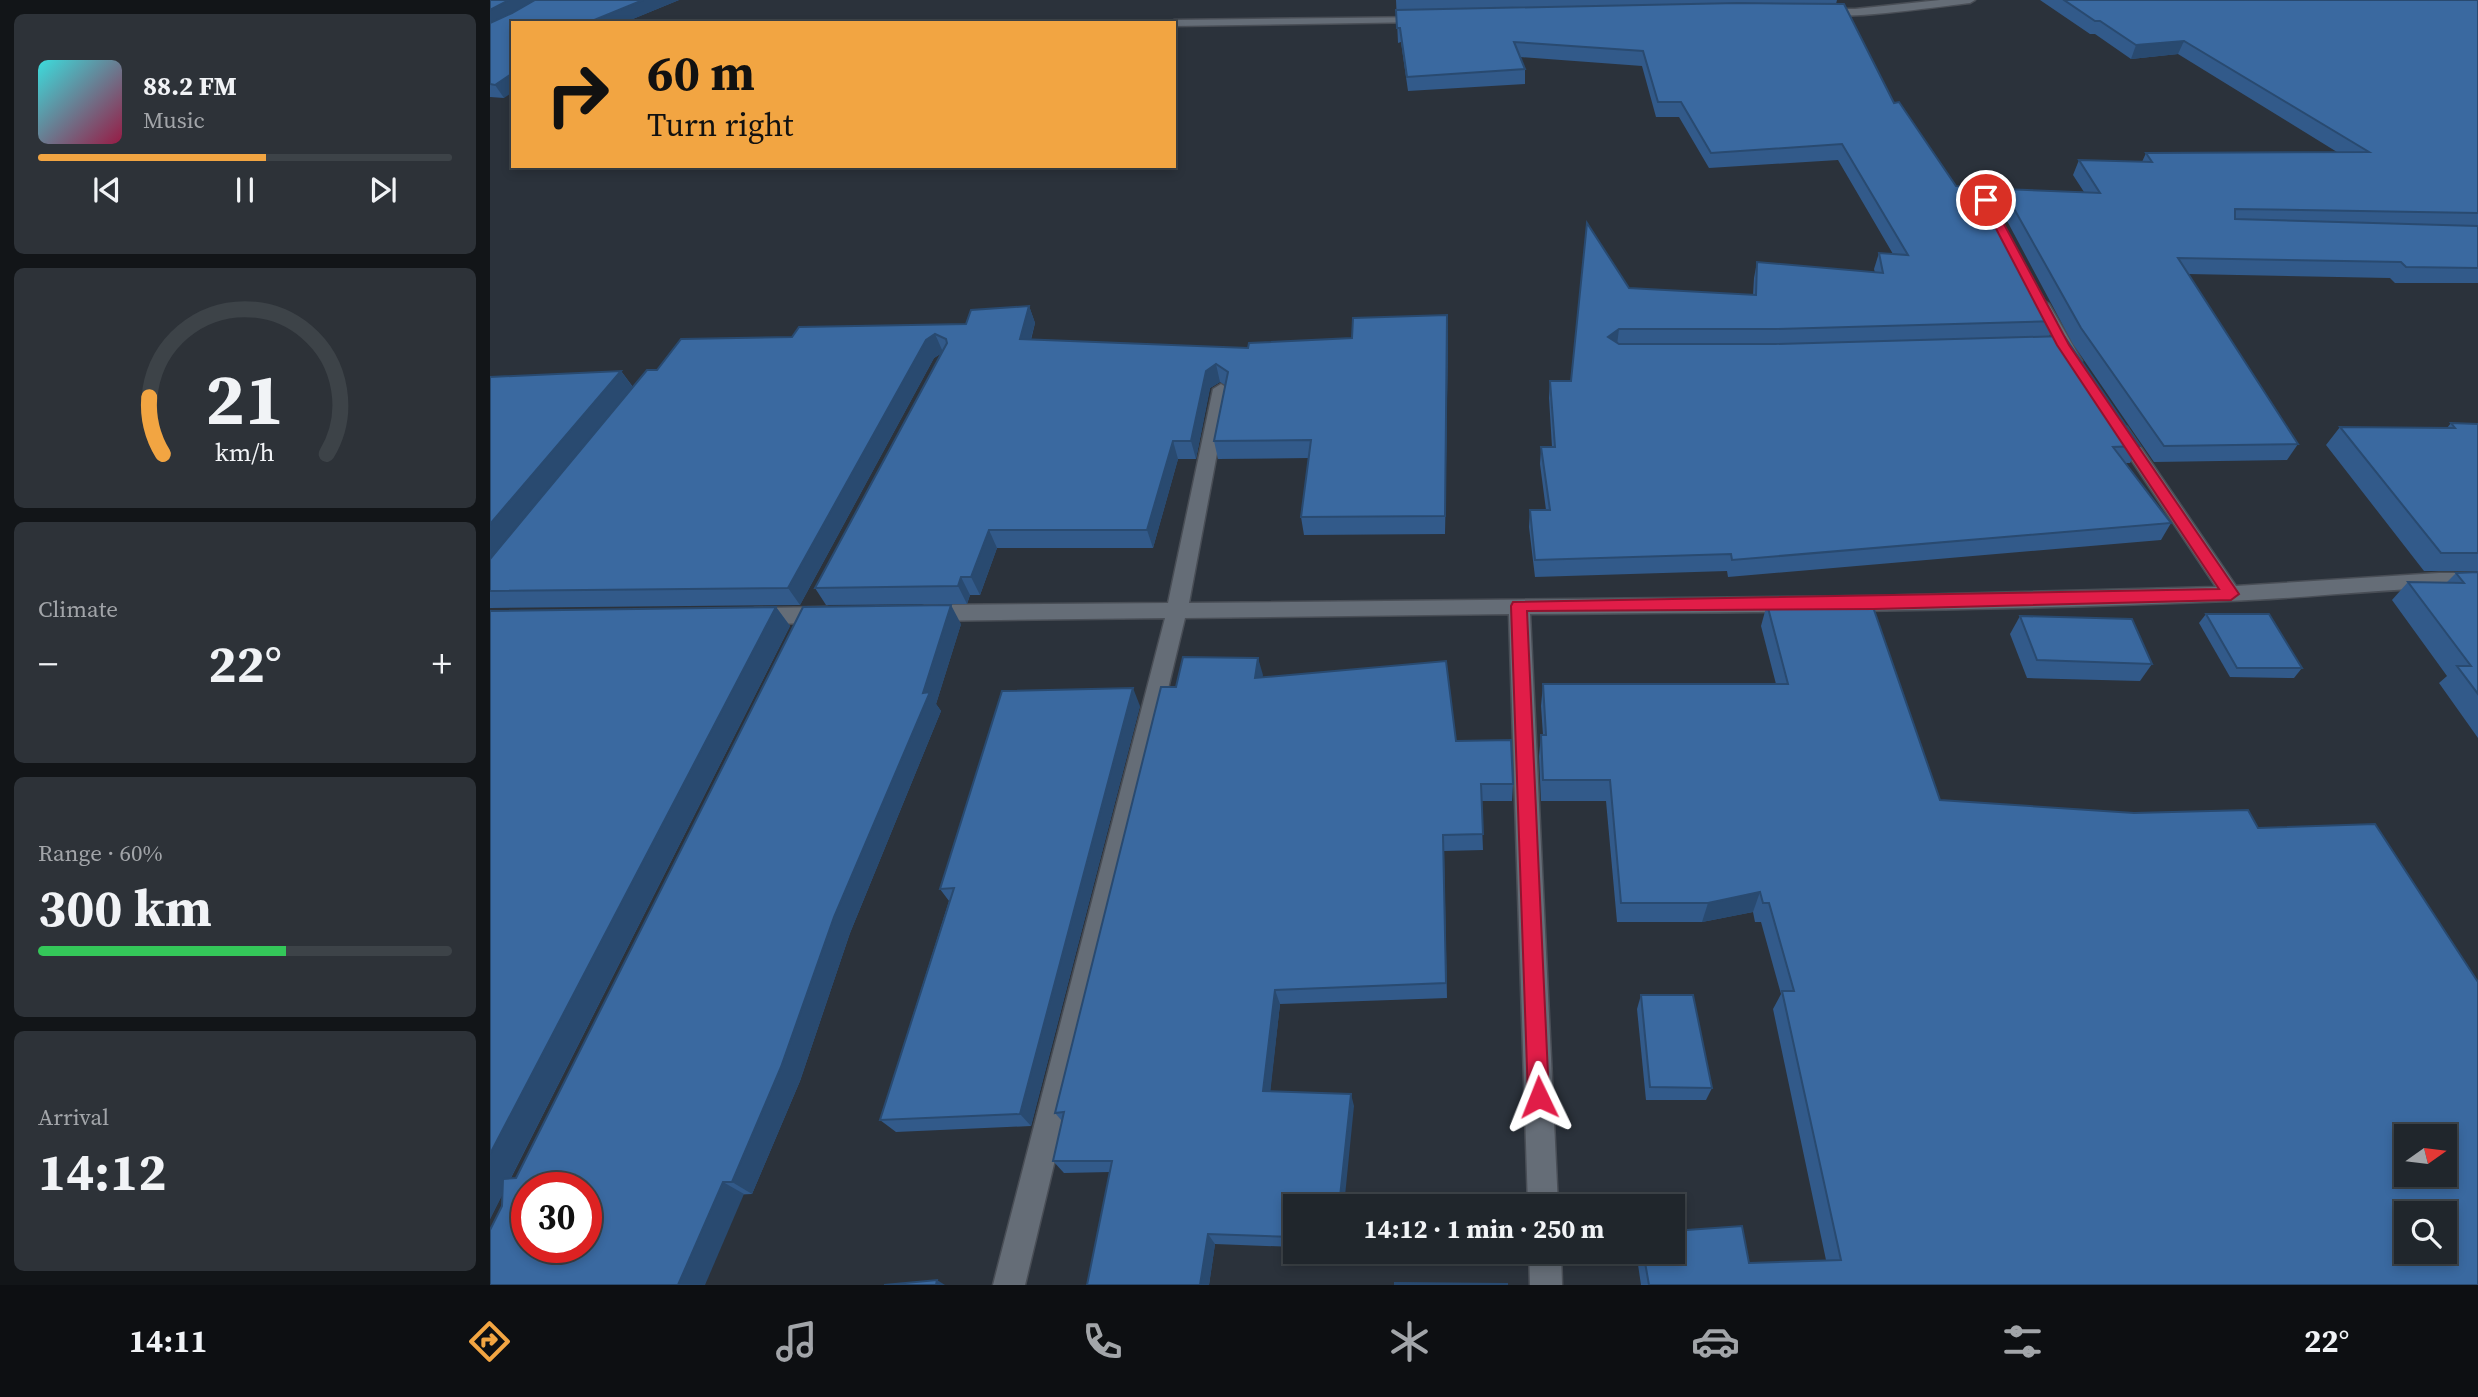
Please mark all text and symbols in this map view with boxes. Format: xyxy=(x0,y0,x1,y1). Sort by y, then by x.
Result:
text: 60 m xyxy=(647,39,755,106)
icon: right xyxy=(532,49,623,140)
text: 88.2 FM xyxy=(143,68,237,104)
text: Turn right xyxy=(647,103,793,147)
text: Music xyxy=(143,104,205,136)
pin xyxy=(1956,170,2016,230)
icon: previous xyxy=(88,171,126,209)
icon: pause xyxy=(226,171,264,209)
icon: next xyxy=(364,171,402,209)
icon: arrive xyxy=(1967,181,2005,219)
text: 21 xyxy=(206,350,284,449)
text: km/h xyxy=(215,435,275,469)
text: Climate xyxy=(38,593,118,625)
text: 22° xyxy=(208,628,282,699)
text: − xyxy=(38,638,58,690)
text: + xyxy=(432,638,452,690)
text: Range · 60% xyxy=(38,837,163,869)
text: 300 km xyxy=(38,872,212,943)
position arrow xyxy=(1502,1060,1576,1134)
text: Arrival xyxy=(38,1101,109,1133)
north arrow xyxy=(2394,1124,2457,1186)
map controls xyxy=(2394,1124,2457,1264)
text: 14:12 xyxy=(38,1136,166,1207)
speed limit sign: 30 xyxy=(511,1172,602,1263)
button: search xyxy=(2394,1201,2457,1264)
text: 14:12 · 1 min · 250 m xyxy=(1364,1211,1604,1247)
icon: directions xyxy=(465,1317,514,1366)
icon: music xyxy=(772,1317,821,1366)
icon: phone xyxy=(1078,1317,1127,1366)
icon: climate xyxy=(1385,1317,1434,1366)
icon: car xyxy=(1691,1317,1740,1366)
icon: filters xyxy=(1998,1317,2047,1366)
text: 14:11 xyxy=(129,1319,208,1363)
text: 22° xyxy=(2304,1319,2349,1363)

